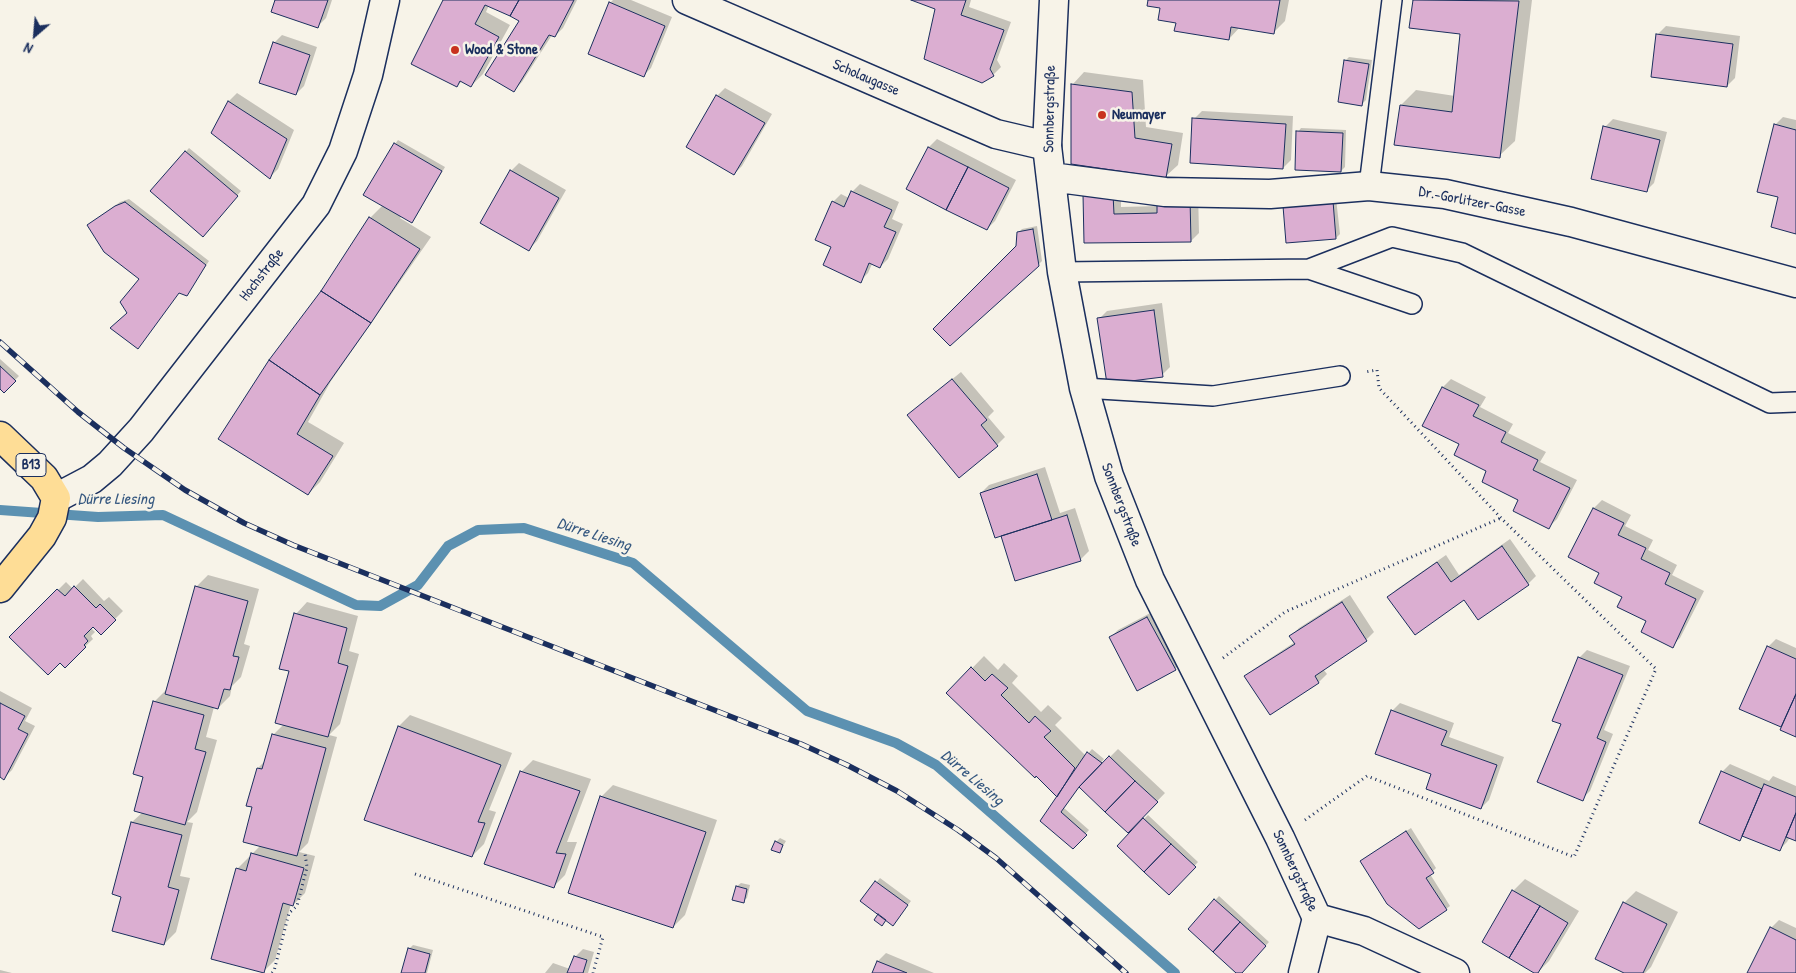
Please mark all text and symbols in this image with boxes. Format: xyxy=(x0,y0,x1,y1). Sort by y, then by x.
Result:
north arrow xyxy=(10,10,60,60)
text: N xyxy=(20,39,36,59)
place label: Wood & Stone xyxy=(465,41,538,59)
marker: Wood & Stone xyxy=(449,44,461,56)
street label: Scholaugasse xyxy=(830,56,902,100)
street label: Sonnbergstraße xyxy=(1040,65,1060,153)
place label: Neumayer xyxy=(1112,106,1166,124)
marker: Neumayer xyxy=(1096,109,1108,121)
street label: Dr.-Gorlitzer-Gasse xyxy=(1417,183,1527,221)
street label: Hochstraße xyxy=(236,245,288,305)
road number: B13 xyxy=(16,454,46,476)
street label: Sonnbergstraße xyxy=(1097,461,1145,549)
water label: Dürre Liesing xyxy=(78,490,154,510)
water label: Dürre Liesing xyxy=(555,514,633,556)
water label: Dürre Liesing xyxy=(937,746,1007,810)
street label: Sonnbergstraße xyxy=(1268,828,1322,914)

